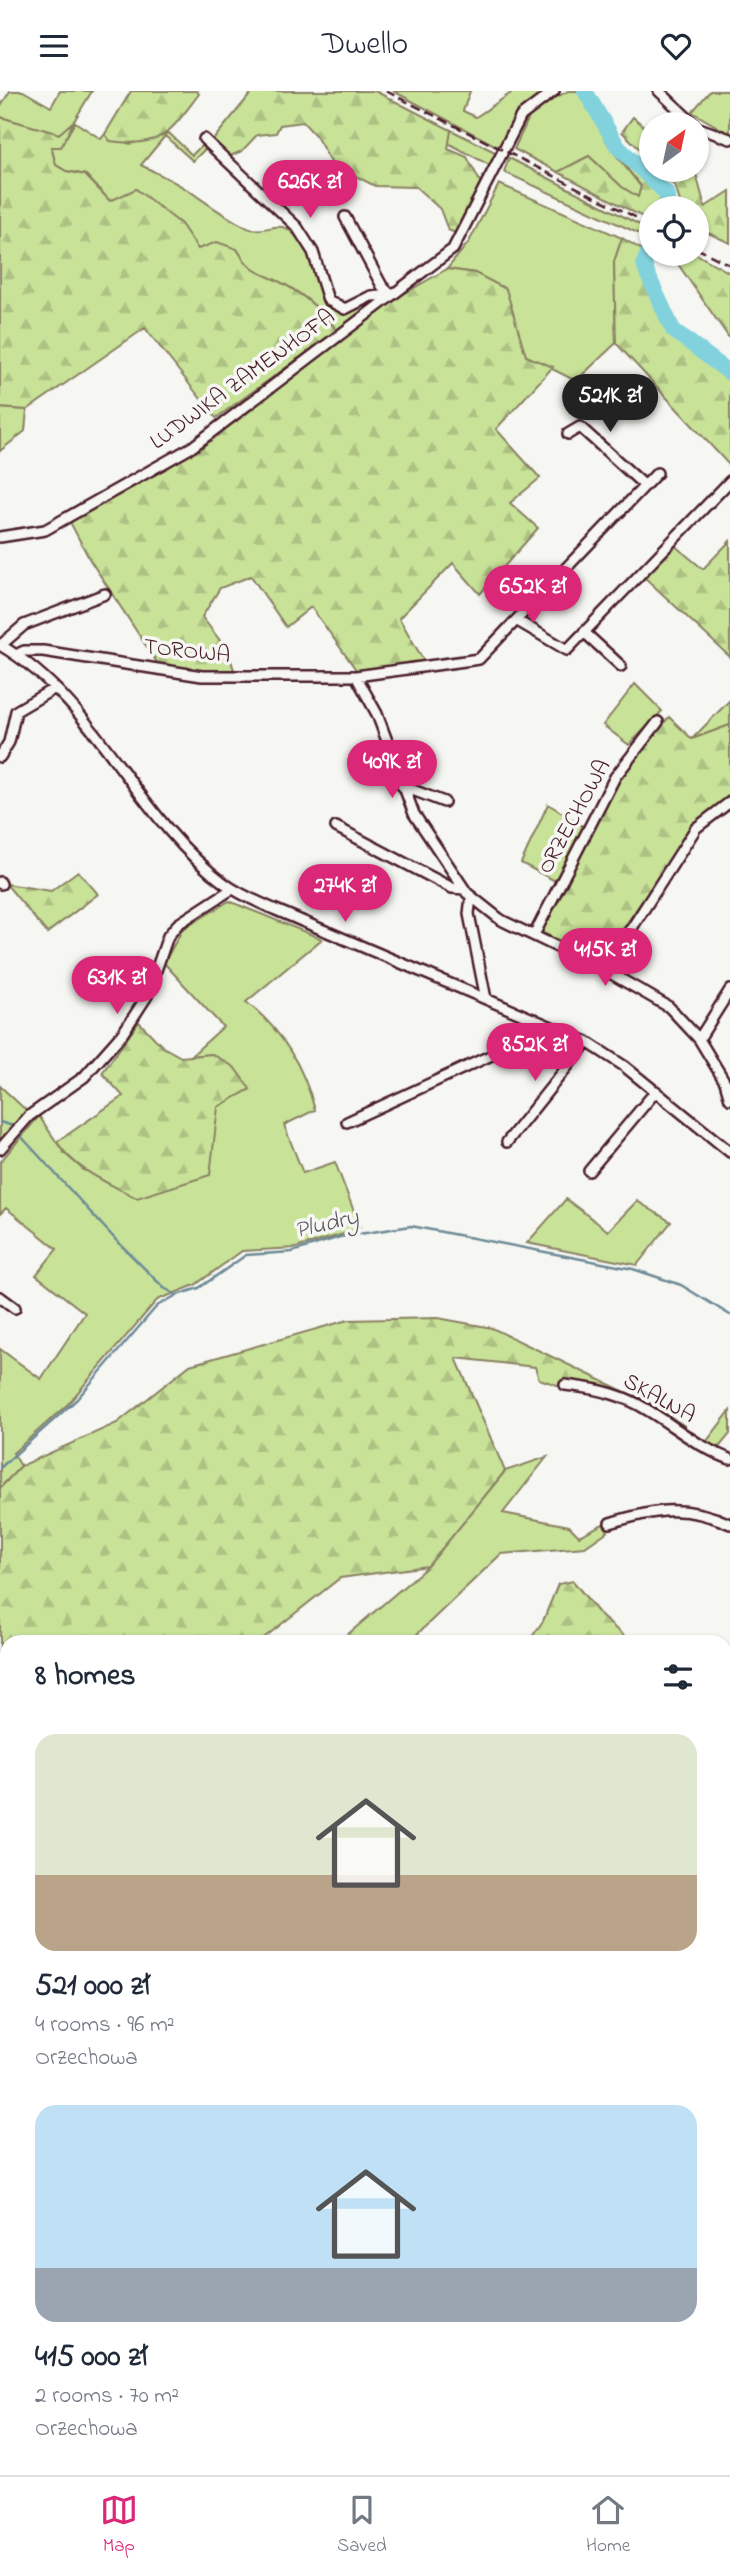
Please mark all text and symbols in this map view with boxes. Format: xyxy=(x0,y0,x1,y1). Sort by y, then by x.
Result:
text: Dwello xyxy=(322,22,408,69)
icon: menu xyxy=(35,27,73,65)
icon: heart xyxy=(657,27,695,65)
north arrow xyxy=(639,112,709,182)
map controls xyxy=(639,112,709,266)
pin: 626K zł xyxy=(245,160,375,220)
text: 626K zł xyxy=(278,166,342,199)
button: locate xyxy=(639,196,709,266)
street label: LUDWIKA ZAMENHOFA xyxy=(144,301,342,459)
pin: 521K zł xyxy=(545,375,675,434)
text: 521K zł xyxy=(578,380,642,413)
pin: 652K zł xyxy=(468,566,598,625)
text: 652K zł xyxy=(500,571,566,604)
street label: TOROWA xyxy=(142,631,232,673)
pin: 409K zł xyxy=(327,741,457,800)
text: 409K zł xyxy=(363,746,421,779)
street label: ORZECHOWA xyxy=(530,754,620,880)
pin: 274K zł xyxy=(280,865,410,924)
text: 274K zł xyxy=(314,870,376,903)
pin: 415K zł xyxy=(540,929,670,988)
text: 415K zł xyxy=(574,934,636,967)
pin: 631K zł xyxy=(52,957,182,1016)
text: 631K zł xyxy=(88,962,146,995)
pin: 852K zł xyxy=(470,1023,600,1083)
text: 852K zł xyxy=(503,1029,567,1062)
water label: Pludry xyxy=(292,1201,363,1249)
street label: SKALNA xyxy=(617,1366,701,1432)
text: 8 homes xyxy=(35,1655,136,1699)
icon: filters xyxy=(659,1658,697,1696)
icon: home xyxy=(303,1780,429,1906)
text: 521 000 zł xyxy=(35,1965,150,2009)
text: 4 rooms · 96 m² xyxy=(35,2009,175,2042)
text: Orzechowa xyxy=(35,2042,138,2075)
icon: home xyxy=(303,2151,429,2277)
text: 415 000 zł xyxy=(35,2336,147,2380)
text: 2 rooms · 70 m² xyxy=(35,2380,179,2413)
text: Orzechowa xyxy=(35,2413,138,2446)
tab: Map xyxy=(100,2491,138,2560)
tab: Saved xyxy=(337,2491,387,2560)
tab: Home xyxy=(586,2491,630,2560)

